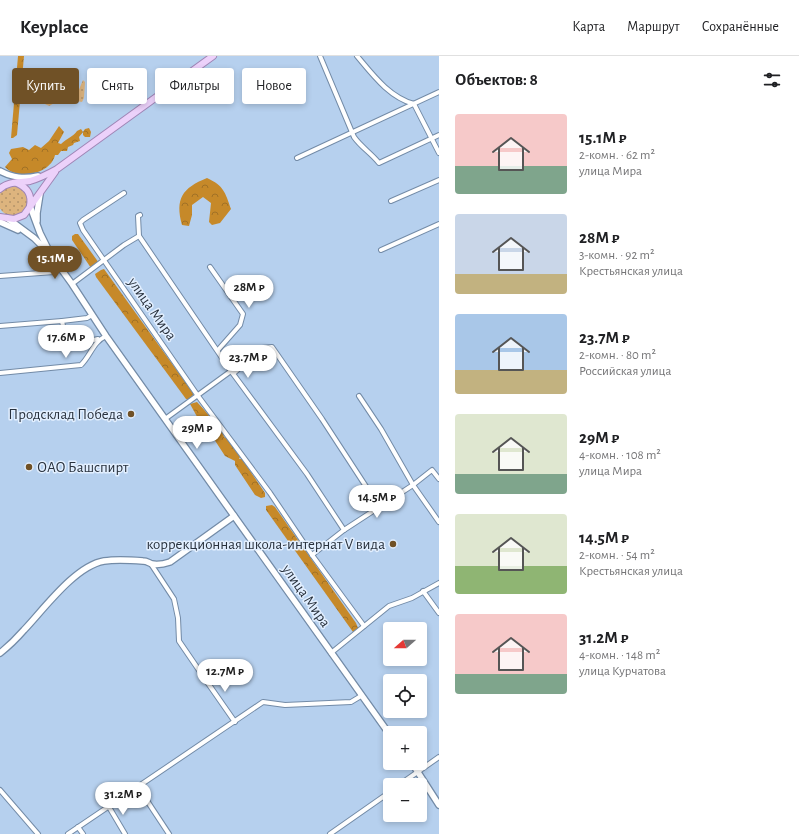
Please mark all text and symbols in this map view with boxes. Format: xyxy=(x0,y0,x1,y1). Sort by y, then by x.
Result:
text: Keyplace xyxy=(20,18,88,37)
text: Карта xyxy=(572,20,605,34)
text: Маршрут xyxy=(627,20,680,34)
text: Сохранённые xyxy=(702,20,779,34)
chip: Купить xyxy=(12,68,79,104)
chip: Снять xyxy=(87,68,147,104)
chip: Фильтры xyxy=(155,68,234,104)
chip: Новое xyxy=(242,68,306,104)
icon: filters xyxy=(761,69,783,91)
text: Объектов: 8 xyxy=(455,71,538,88)
text: 15.1M ₽ xyxy=(579,129,627,146)
icon: home xyxy=(487,130,535,178)
text: 2-комн. · 62 m² xyxy=(579,149,655,162)
text: улица Мира xyxy=(579,165,642,178)
text: 28M ₽ xyxy=(579,229,619,246)
icon: home xyxy=(487,230,535,278)
pin: 15.1M ₽ xyxy=(18,246,92,280)
text: 3-комн. · 92 m² xyxy=(579,249,654,262)
text: 15.1M ₽ xyxy=(37,252,73,265)
text: Крестьянская улица xyxy=(579,265,683,278)
street label: улица Мира xyxy=(124,274,179,343)
pin: 28M ₽ xyxy=(221,275,277,309)
text: 28M ₽ xyxy=(234,281,264,294)
pin: 17.6M ₽ xyxy=(29,325,103,359)
text: 23.7M ₽ xyxy=(579,329,630,346)
icon: home xyxy=(487,330,535,378)
text: 17.6M ₽ xyxy=(47,331,85,344)
pin: 23.7M ₽ xyxy=(211,345,285,379)
text: 2-комн. · 80 m² xyxy=(579,349,656,362)
text: 23.7M ₽ xyxy=(229,351,267,364)
text: Российская улица xyxy=(579,365,672,378)
place label: Продсклад Победа xyxy=(8,407,123,422)
marker: Продсклад Победа xyxy=(126,409,136,419)
pin: 29M ₽ xyxy=(169,416,225,450)
text: 29M ₽ xyxy=(182,422,212,435)
text: 29M ₽ xyxy=(579,429,619,446)
icon: home xyxy=(487,430,535,478)
text: 4-комн. · 108 m² xyxy=(579,449,661,462)
place label: ОАО Башспирт xyxy=(37,460,129,475)
marker: ОАО Башспирт xyxy=(24,462,34,472)
text: улица Мира xyxy=(579,465,642,478)
pin: 14.5M ₽ xyxy=(340,485,414,519)
text: 14.5M ₽ xyxy=(358,491,396,504)
text: 14.5M ₽ xyxy=(579,529,629,546)
icon: home xyxy=(487,530,535,578)
place label: коррекционная школа-интернат V вида xyxy=(146,537,385,552)
marker: коррекционная школа-интернат V вида xyxy=(388,539,398,549)
text: 2-комн. · 54 m² xyxy=(579,549,655,562)
street label: улица Мира xyxy=(278,561,333,630)
text: Крестьянская улица xyxy=(579,565,683,578)
north arrow xyxy=(383,622,427,666)
map controls xyxy=(383,622,427,822)
text: 31.2M ₽ xyxy=(579,629,628,646)
icon: home xyxy=(487,630,535,678)
text: 4-комн. · 148 m² xyxy=(579,649,660,662)
pin: 12.7M ₽ xyxy=(188,659,262,693)
text: 12.7M ₽ xyxy=(206,665,244,678)
text: улица Курчатова xyxy=(579,665,666,678)
button: locate xyxy=(383,674,427,718)
button: + xyxy=(383,726,427,770)
button: − xyxy=(383,778,427,822)
pin: 31.2M ₽ xyxy=(86,782,160,816)
text: 31.2M ₽ xyxy=(104,788,142,801)

